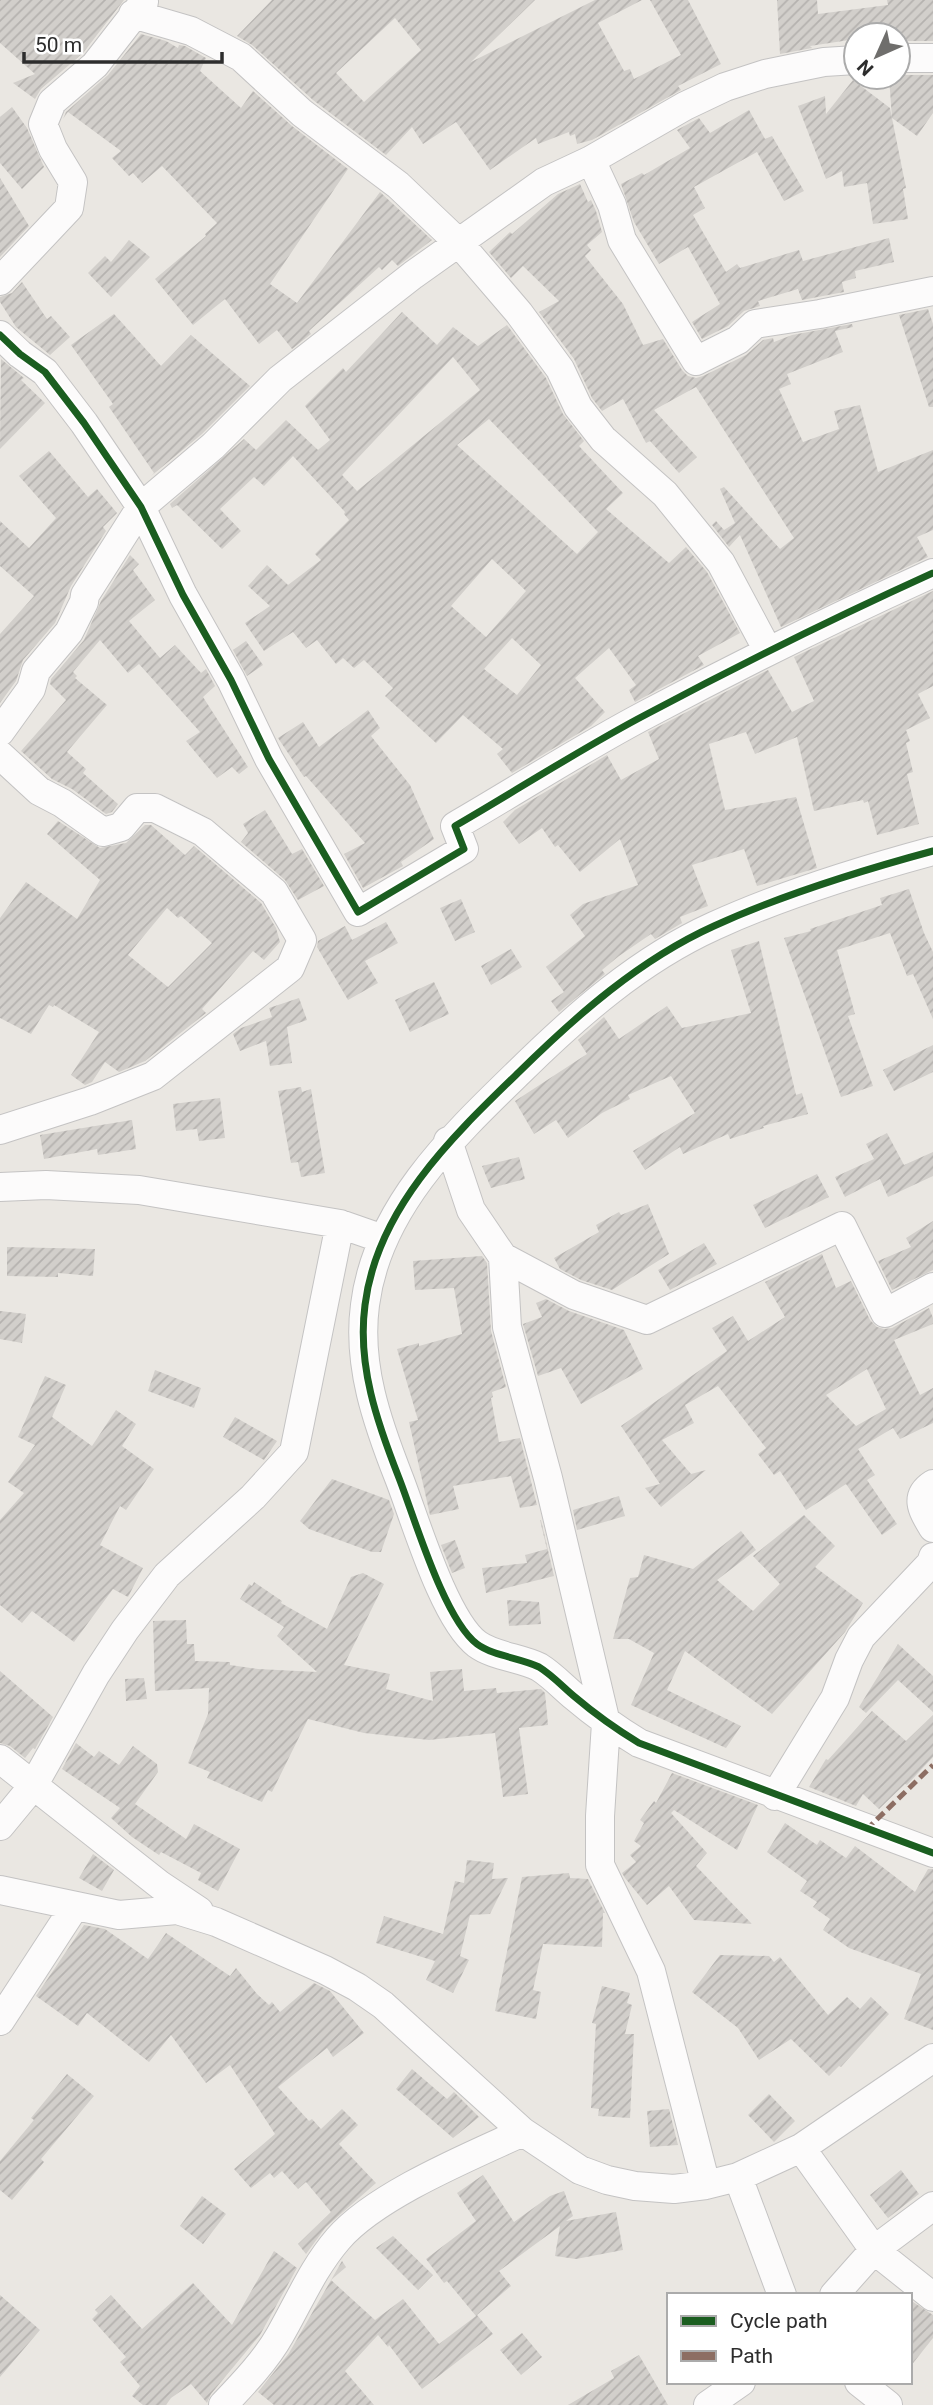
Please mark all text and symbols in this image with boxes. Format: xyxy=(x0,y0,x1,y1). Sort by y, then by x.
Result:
scale bar xyxy=(24,21,222,65)
north arrow xyxy=(842,21,912,91)
text: 50 m xyxy=(35,33,82,57)
text: N xyxy=(852,55,878,81)
legend xyxy=(667,2293,912,2384)
text: Cycle path xyxy=(730,2309,828,2333)
text: Path xyxy=(730,2344,773,2368)

